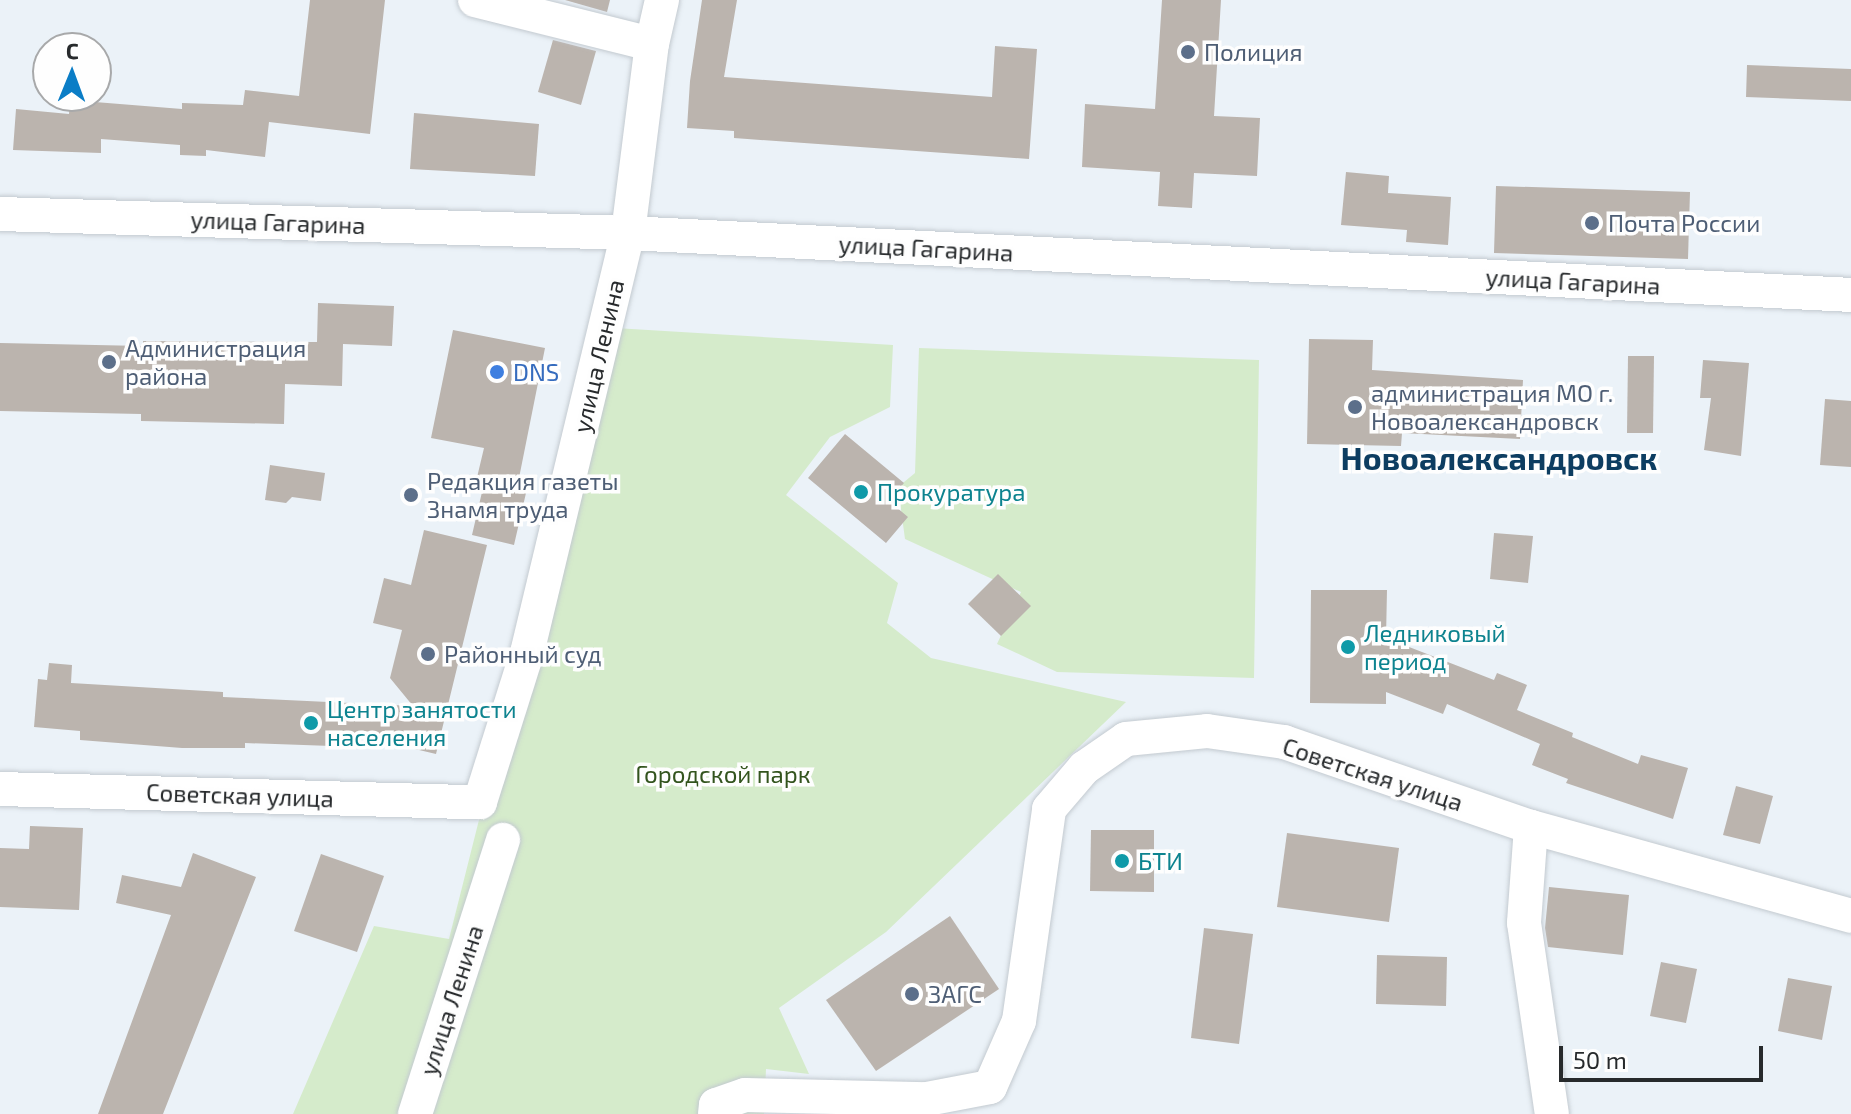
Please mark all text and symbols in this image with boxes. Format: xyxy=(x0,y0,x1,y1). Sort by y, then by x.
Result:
north arrow xyxy=(32,32,112,112)
text: С xyxy=(66,37,79,63)
place label: Полиция xyxy=(1204,38,1303,66)
marker: Полиция xyxy=(1179,43,1197,61)
street label: улица Гагарина xyxy=(190,205,366,239)
place label: Почта России xyxy=(1608,209,1760,237)
marker: Почта России xyxy=(1583,214,1601,232)
street label: улица Гагарина xyxy=(838,229,1014,267)
street label: улица Гагарина xyxy=(1485,262,1661,300)
street label: улица Ленина xyxy=(566,277,630,435)
place label: Администрация района xyxy=(125,334,306,390)
marker: Администрация района xyxy=(100,353,118,371)
place label: DNS xyxy=(513,358,559,386)
marker: DNS xyxy=(488,363,506,381)
place label: администрация МО г. Новоалександровск xyxy=(1371,379,1613,435)
marker: администрация МО г. Новоалександровск xyxy=(1346,398,1364,416)
district label: Новоалександровск xyxy=(1341,438,1657,476)
place label: Редакция газеты Знамя труда xyxy=(427,467,618,523)
place label: Прокуратура xyxy=(877,478,1025,506)
marker: Прокуратура xyxy=(852,483,870,501)
marker: Редакция газеты Знамя труда xyxy=(402,486,420,504)
place label: Ледниковый период xyxy=(1364,619,1506,675)
marker: Ледниковый период xyxy=(1339,638,1357,656)
place label: Районный суд xyxy=(444,640,602,668)
marker: Районный суд xyxy=(419,645,437,663)
place label: Центр занятости населения xyxy=(327,695,517,751)
marker: Центр занятости населения xyxy=(302,714,320,732)
street label: Советская улица xyxy=(1279,731,1467,817)
park label: Городской парк xyxy=(635,760,811,788)
street label: Советская улица xyxy=(146,777,334,813)
place label: БТИ xyxy=(1138,847,1183,875)
marker: БТИ xyxy=(1113,852,1131,870)
street label: улица Ленина xyxy=(413,921,489,1079)
place label: ЗАГС xyxy=(928,980,982,1008)
marker: ЗАГС xyxy=(903,985,921,1003)
scale bar xyxy=(1563,1030,1767,1080)
text: 50 m xyxy=(1573,1045,1627,1074)

